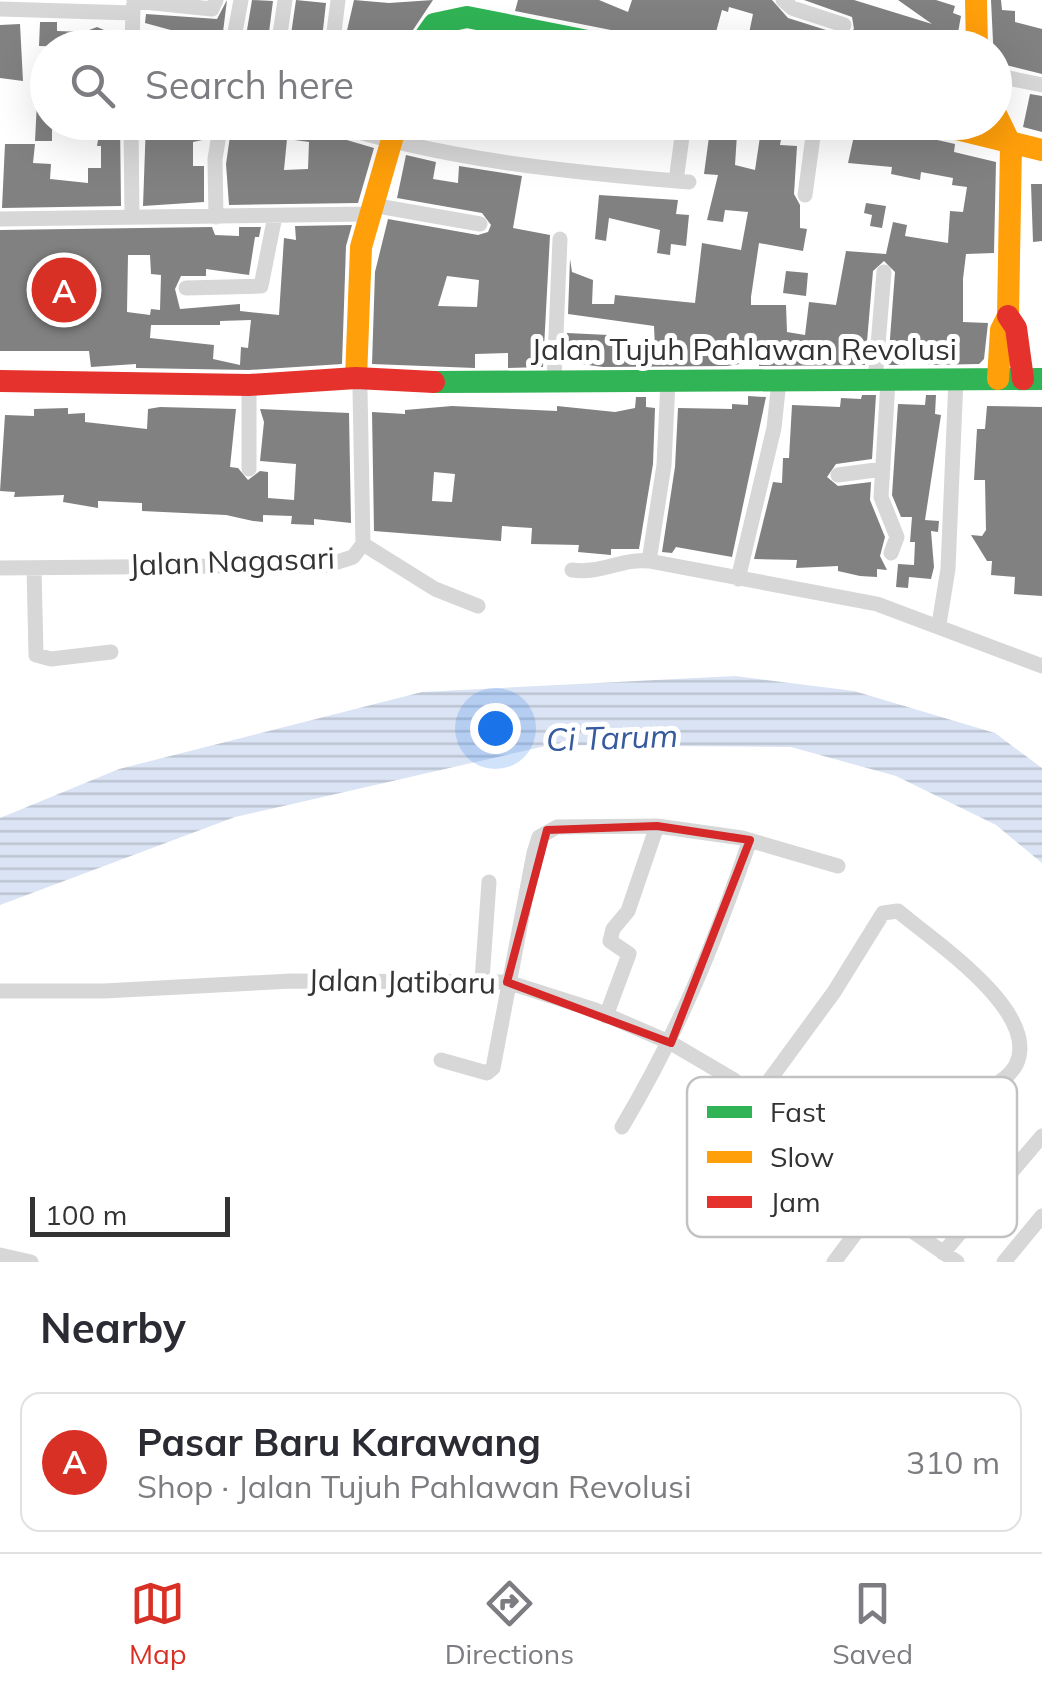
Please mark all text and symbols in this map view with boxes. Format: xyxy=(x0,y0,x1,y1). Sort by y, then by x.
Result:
search box xyxy=(30,30,1012,140)
icon: search xyxy=(65,58,120,113)
text: Search here xyxy=(145,61,354,109)
pin: A xyxy=(32,252,96,328)
street label: Jalan Tujuh Pahlawan Revolusi xyxy=(531,330,957,368)
street label: Jalan Nagasari xyxy=(128,538,335,584)
your location xyxy=(470,703,521,754)
water label: Ci Tarum xyxy=(545,715,679,759)
street label: Jalan Jatibaru xyxy=(308,960,496,1002)
legend xyxy=(687,1077,1017,1237)
text: Fast xyxy=(770,1094,826,1129)
text: Slow xyxy=(770,1139,834,1174)
text: Jam xyxy=(770,1184,821,1219)
scale bar xyxy=(30,1192,230,1236)
text: 100 m xyxy=(45,1197,127,1232)
text: Nearby xyxy=(40,1301,186,1354)
text: Pasar Baru Karawang xyxy=(137,1418,541,1466)
text: A xyxy=(62,1442,87,1482)
text: 310 m xyxy=(906,1442,1000,1482)
text: Shop · Jalan Tujuh Pahlawan Revolusi xyxy=(137,1466,692,1506)
tab: Map xyxy=(129,1576,187,1671)
tab: Directions xyxy=(445,1576,574,1671)
tab: Saved xyxy=(832,1576,913,1671)

